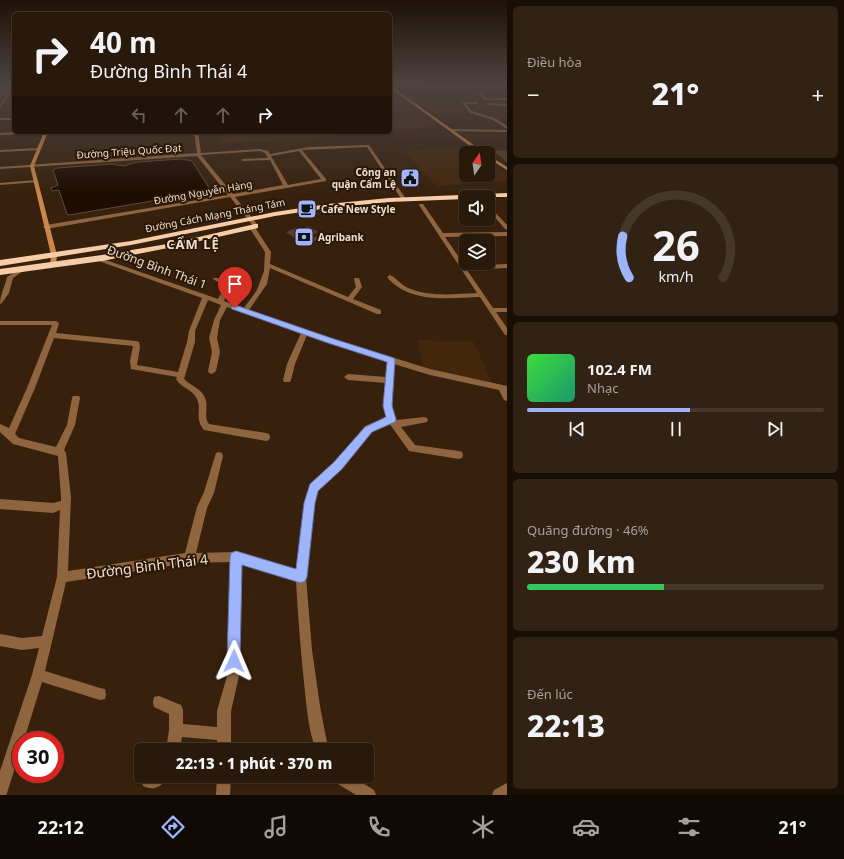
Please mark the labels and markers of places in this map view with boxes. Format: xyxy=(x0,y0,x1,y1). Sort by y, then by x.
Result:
place label: Công an quận Cẩm Lệ xyxy=(332,165,396,191)
public building icon: Công an quận Cẩm Lệ xyxy=(399,167,421,189)
cafe icon: Cafe New Style xyxy=(296,198,318,220)
place label: Cafe New Style xyxy=(321,202,395,216)
bank icon: Agribank xyxy=(293,226,315,248)
place label: Agribank xyxy=(318,230,365,244)
pin xyxy=(218,267,252,308)

